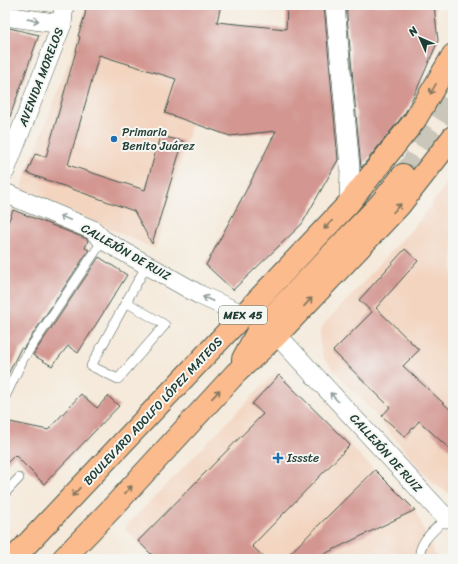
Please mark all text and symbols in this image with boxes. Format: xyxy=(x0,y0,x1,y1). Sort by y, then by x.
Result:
one-way arrow xyxy=(26,16,39,24)
north arrow xyxy=(400,18,440,58)
text: N xyxy=(403,22,423,41)
street label: AVENIDA MORELOS xyxy=(12,24,70,131)
one-way arrow xyxy=(429,83,437,95)
place label: Primaria Benito Juárez xyxy=(122,121,195,157)
marker: Primaria Benito Juárez xyxy=(109,134,119,144)
one-way arrow xyxy=(392,203,401,213)
one-way arrow xyxy=(60,214,72,222)
street label: CALLEJÓN DE RUIZ xyxy=(77,217,175,287)
one-way arrow xyxy=(324,219,333,230)
one-way arrow xyxy=(203,295,215,302)
one-way arrow xyxy=(303,297,313,307)
road number: MEX 45 xyxy=(219,306,267,324)
street label: BOULEVARD ADOLFO LÓPEZ MATEOS xyxy=(78,331,229,491)
one-way arrow xyxy=(212,389,221,400)
one-way arrow xyxy=(329,392,339,402)
street label: CALLEJÓN DE RUIZ xyxy=(344,408,428,498)
place label: Issste xyxy=(286,447,319,469)
marker: Issste xyxy=(272,452,284,464)
one-way arrow xyxy=(124,485,133,495)
one-way arrow xyxy=(71,487,81,497)

